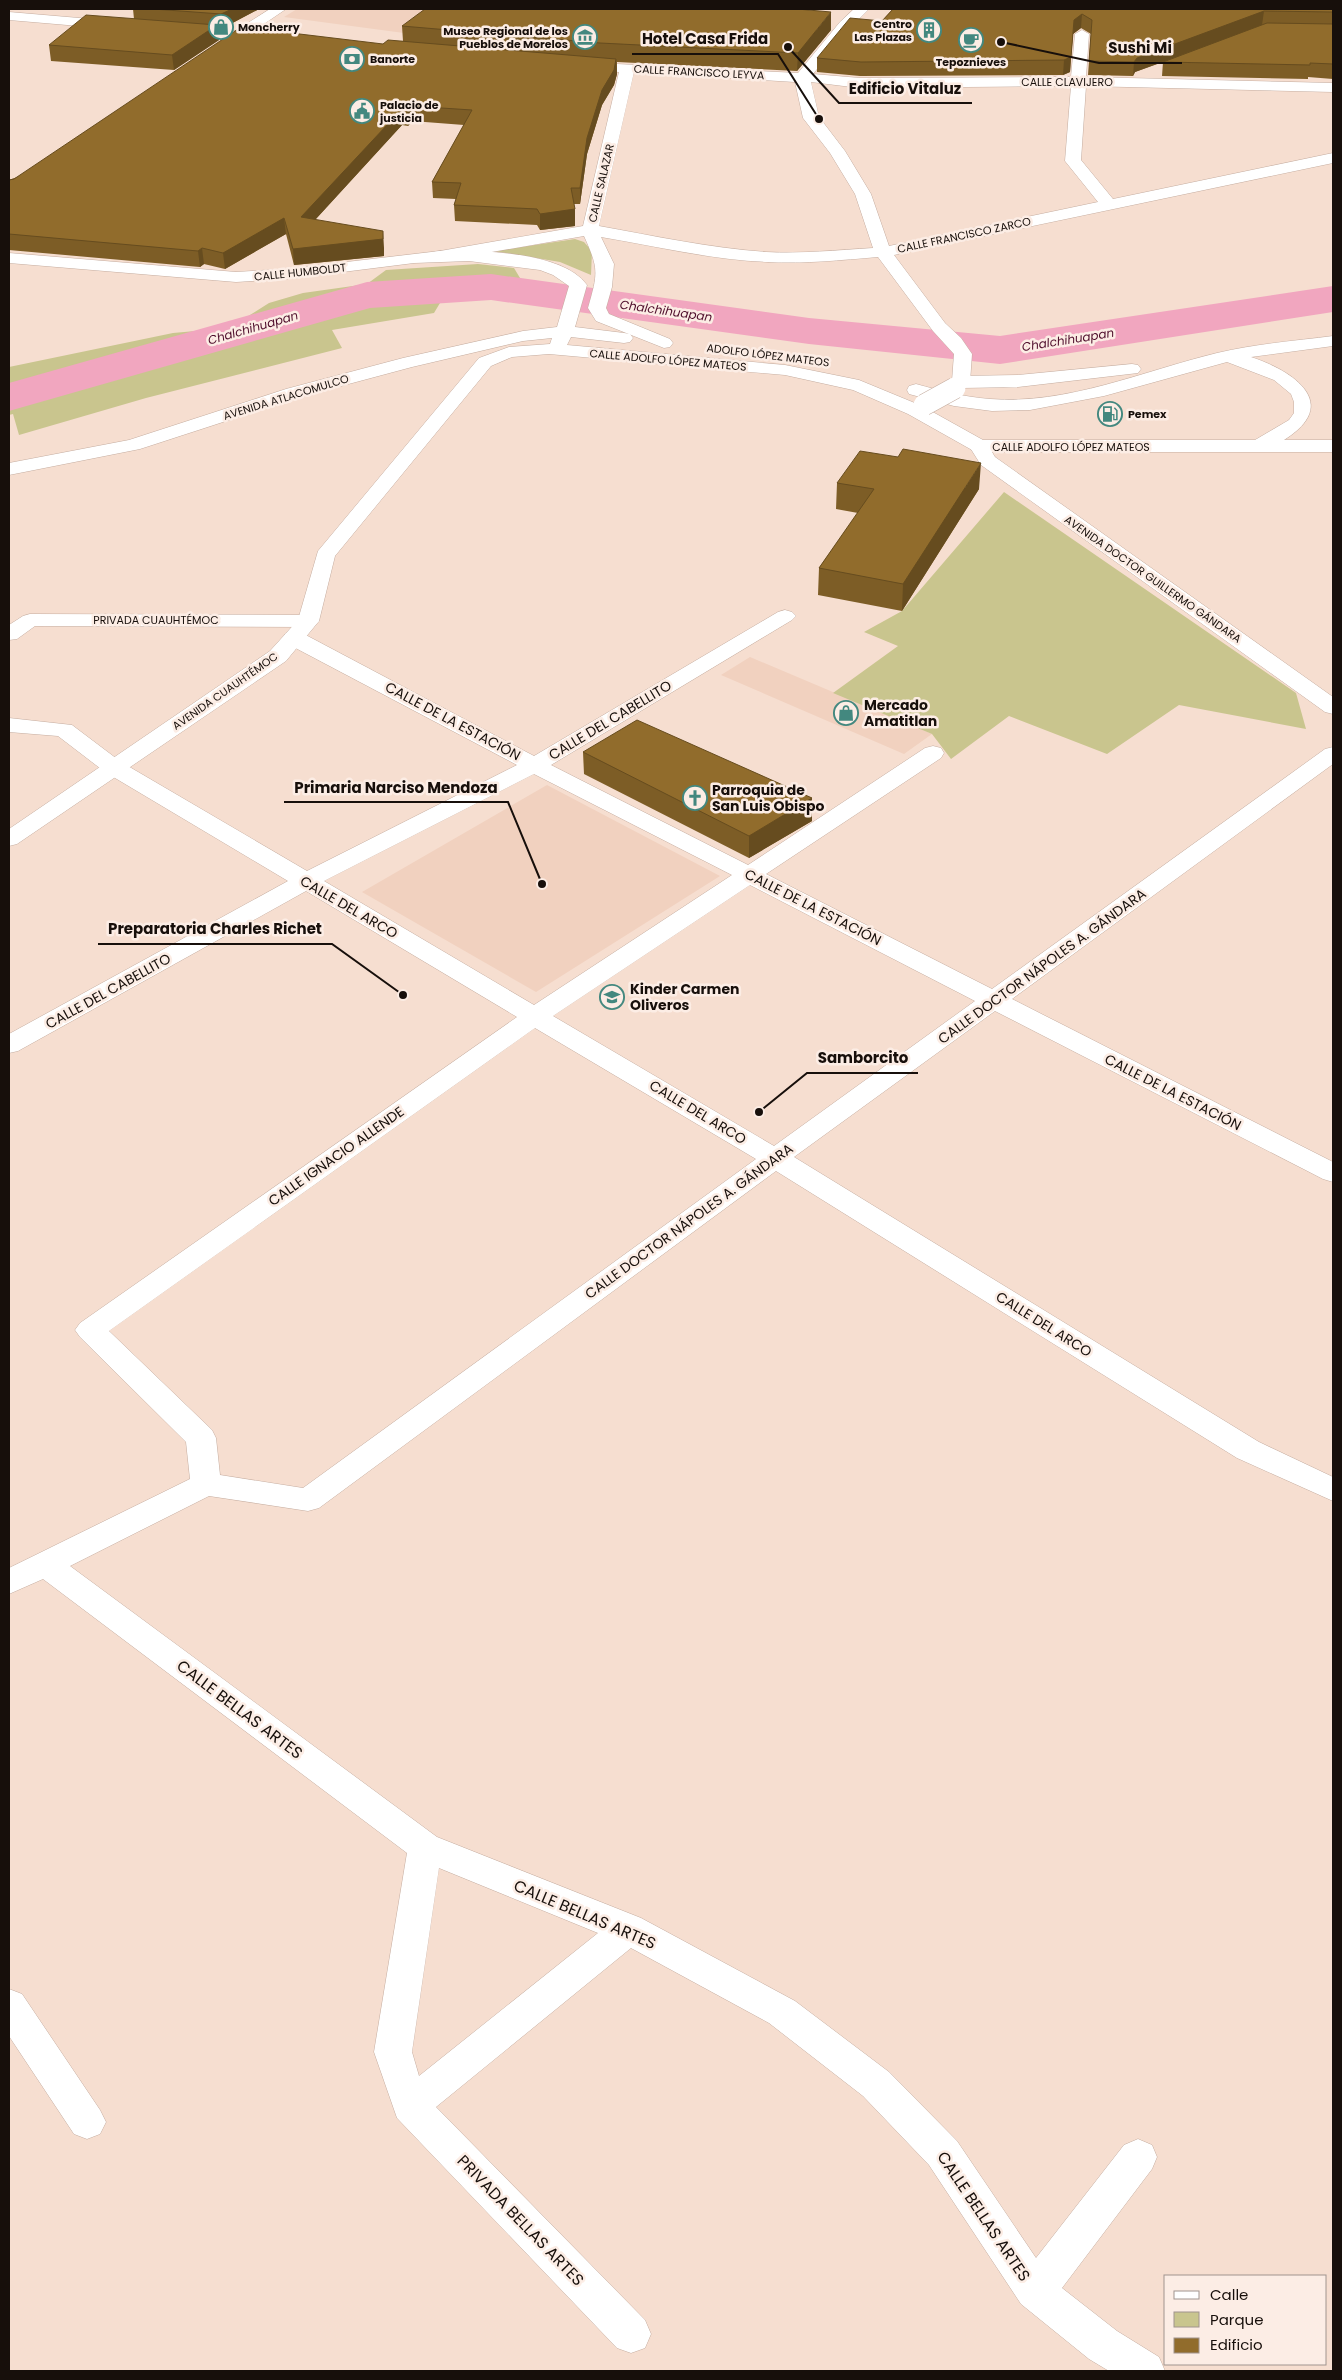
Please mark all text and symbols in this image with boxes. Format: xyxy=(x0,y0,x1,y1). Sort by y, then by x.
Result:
shop icon: Moncherry xyxy=(208,14,234,40)
place label: Centro Las Plazas xyxy=(854,16,912,45)
building icon: Centro Las Plazas xyxy=(916,17,942,43)
place label: Moncherry xyxy=(238,19,300,35)
place label: Museo Regional de los Pueblos de Morelos xyxy=(443,23,568,52)
museum icon: Museo Regional de los Pueblos de Morelos xyxy=(572,24,598,50)
callout: Hotel Casa Frida xyxy=(632,24,778,54)
cafe icon: Tepoznieves xyxy=(958,27,984,53)
text: Hotel Casa Frida xyxy=(642,28,768,49)
callout: Sushi Mi xyxy=(1099,33,1182,63)
text: Sushi Mi xyxy=(1108,37,1172,58)
bank icon: Banorte xyxy=(339,46,365,72)
place label: Banorte xyxy=(370,51,415,67)
place label: Tepoznieves xyxy=(936,54,1006,70)
street label: CALLE FRANCISCO LEYVA xyxy=(633,61,765,83)
callout: Edificio Vitaluz xyxy=(839,73,972,103)
street label: CALLE CLAVIJERO xyxy=(1021,74,1113,90)
text: Edificio Vitaluz xyxy=(849,78,961,99)
place label: Palacio de justicia xyxy=(379,97,439,126)
public building icon: Palacio de justicia xyxy=(349,98,375,124)
street label: CALLE SALAZAR xyxy=(584,142,618,224)
street label: CALLE FRANCISCO ZARCO xyxy=(896,213,1033,257)
street label: CALLE HUMBOLDT xyxy=(253,259,347,285)
water label: Chalchihuapan xyxy=(619,296,713,325)
water label: Chalchihuapan xyxy=(206,306,300,349)
water label: Chalchihuapan xyxy=(1021,324,1115,355)
street label: ADOLFO LÓPEZ MATEOS xyxy=(706,340,830,370)
street label: CALLE ADOLFO LÓPEZ MATEOS xyxy=(589,345,747,375)
street label: AVENIDA ATLACOMULCO xyxy=(221,370,351,424)
fuel station icon: Pemex xyxy=(1097,401,1123,427)
place label: Pemex xyxy=(1128,406,1167,422)
street label: CALLE ADOLFO LÓPEZ MATEOS xyxy=(992,439,1150,455)
street label: AVENIDA DOCTOR GUILLERMO GÁNDARA xyxy=(1061,511,1245,647)
street label: PRIVADA CUAUHTÉMOC xyxy=(93,612,219,628)
street label: AVENIDA CUAUHTÉMOC xyxy=(169,648,281,734)
street label: CALLE DEL CABELLITO xyxy=(545,675,675,765)
street label: CALLE DE LA ESTACIÓN xyxy=(382,677,524,765)
place label: Mercado Amatitlan xyxy=(864,695,937,731)
shop icon: Mercado Amatitlan xyxy=(833,700,859,726)
callout: Primaria Narciso Mendoza xyxy=(284,772,508,802)
text: Primaria Narciso Mendoza xyxy=(294,777,498,798)
place label: Parroquia de San Luis Obispo xyxy=(712,780,825,816)
church icon: Parroquia de San Luis Obispo xyxy=(682,785,708,811)
street label: CALLE DE LA ESTACIÓN xyxy=(741,864,885,950)
street label: CALLE DEL ARCO xyxy=(296,871,402,943)
street label: CALLE DOCTOR NÁPOLES A. GÁNDARA xyxy=(934,884,1150,1048)
callout: Preparatoria Charles Richet xyxy=(98,914,332,944)
text: Preparatoria Charles Richet xyxy=(108,918,322,939)
street label: CALLE DEL CABELLITO xyxy=(42,948,174,1034)
place label: Kinder Carmen Oliveros xyxy=(630,979,739,1015)
school or university icon: Kinder Carmen Oliveros xyxy=(599,984,625,1010)
callout: Samborcito xyxy=(807,1043,918,1073)
text: Samborcito xyxy=(818,1047,909,1068)
street label: CALLE DE LA ESTACIÓN xyxy=(1101,1049,1245,1135)
street label: CALLE DEL ARCO xyxy=(646,1075,750,1149)
street label: CALLE IGNACIO ALLENDE xyxy=(264,1101,408,1211)
street label: CALLE DOCTOR NÁPOLES A. GÁNDARA xyxy=(581,1139,797,1303)
street label: CALLE DEL ARCO xyxy=(992,1286,1096,1362)
street label: CALLE BELLAS ARTES xyxy=(172,1654,308,1764)
street label: CALLE BELLAS ARTES xyxy=(510,1874,659,1955)
street label: CALLE BELLAS ARTES xyxy=(931,2147,1036,2286)
street label: PRIVADA BELLAS ARTES xyxy=(452,2150,589,2291)
legend xyxy=(1164,2275,1327,2365)
text: Calle xyxy=(1210,2284,1248,2305)
text: Parque xyxy=(1210,2309,1263,2330)
text: Edificio xyxy=(1210,2334,1263,2355)

